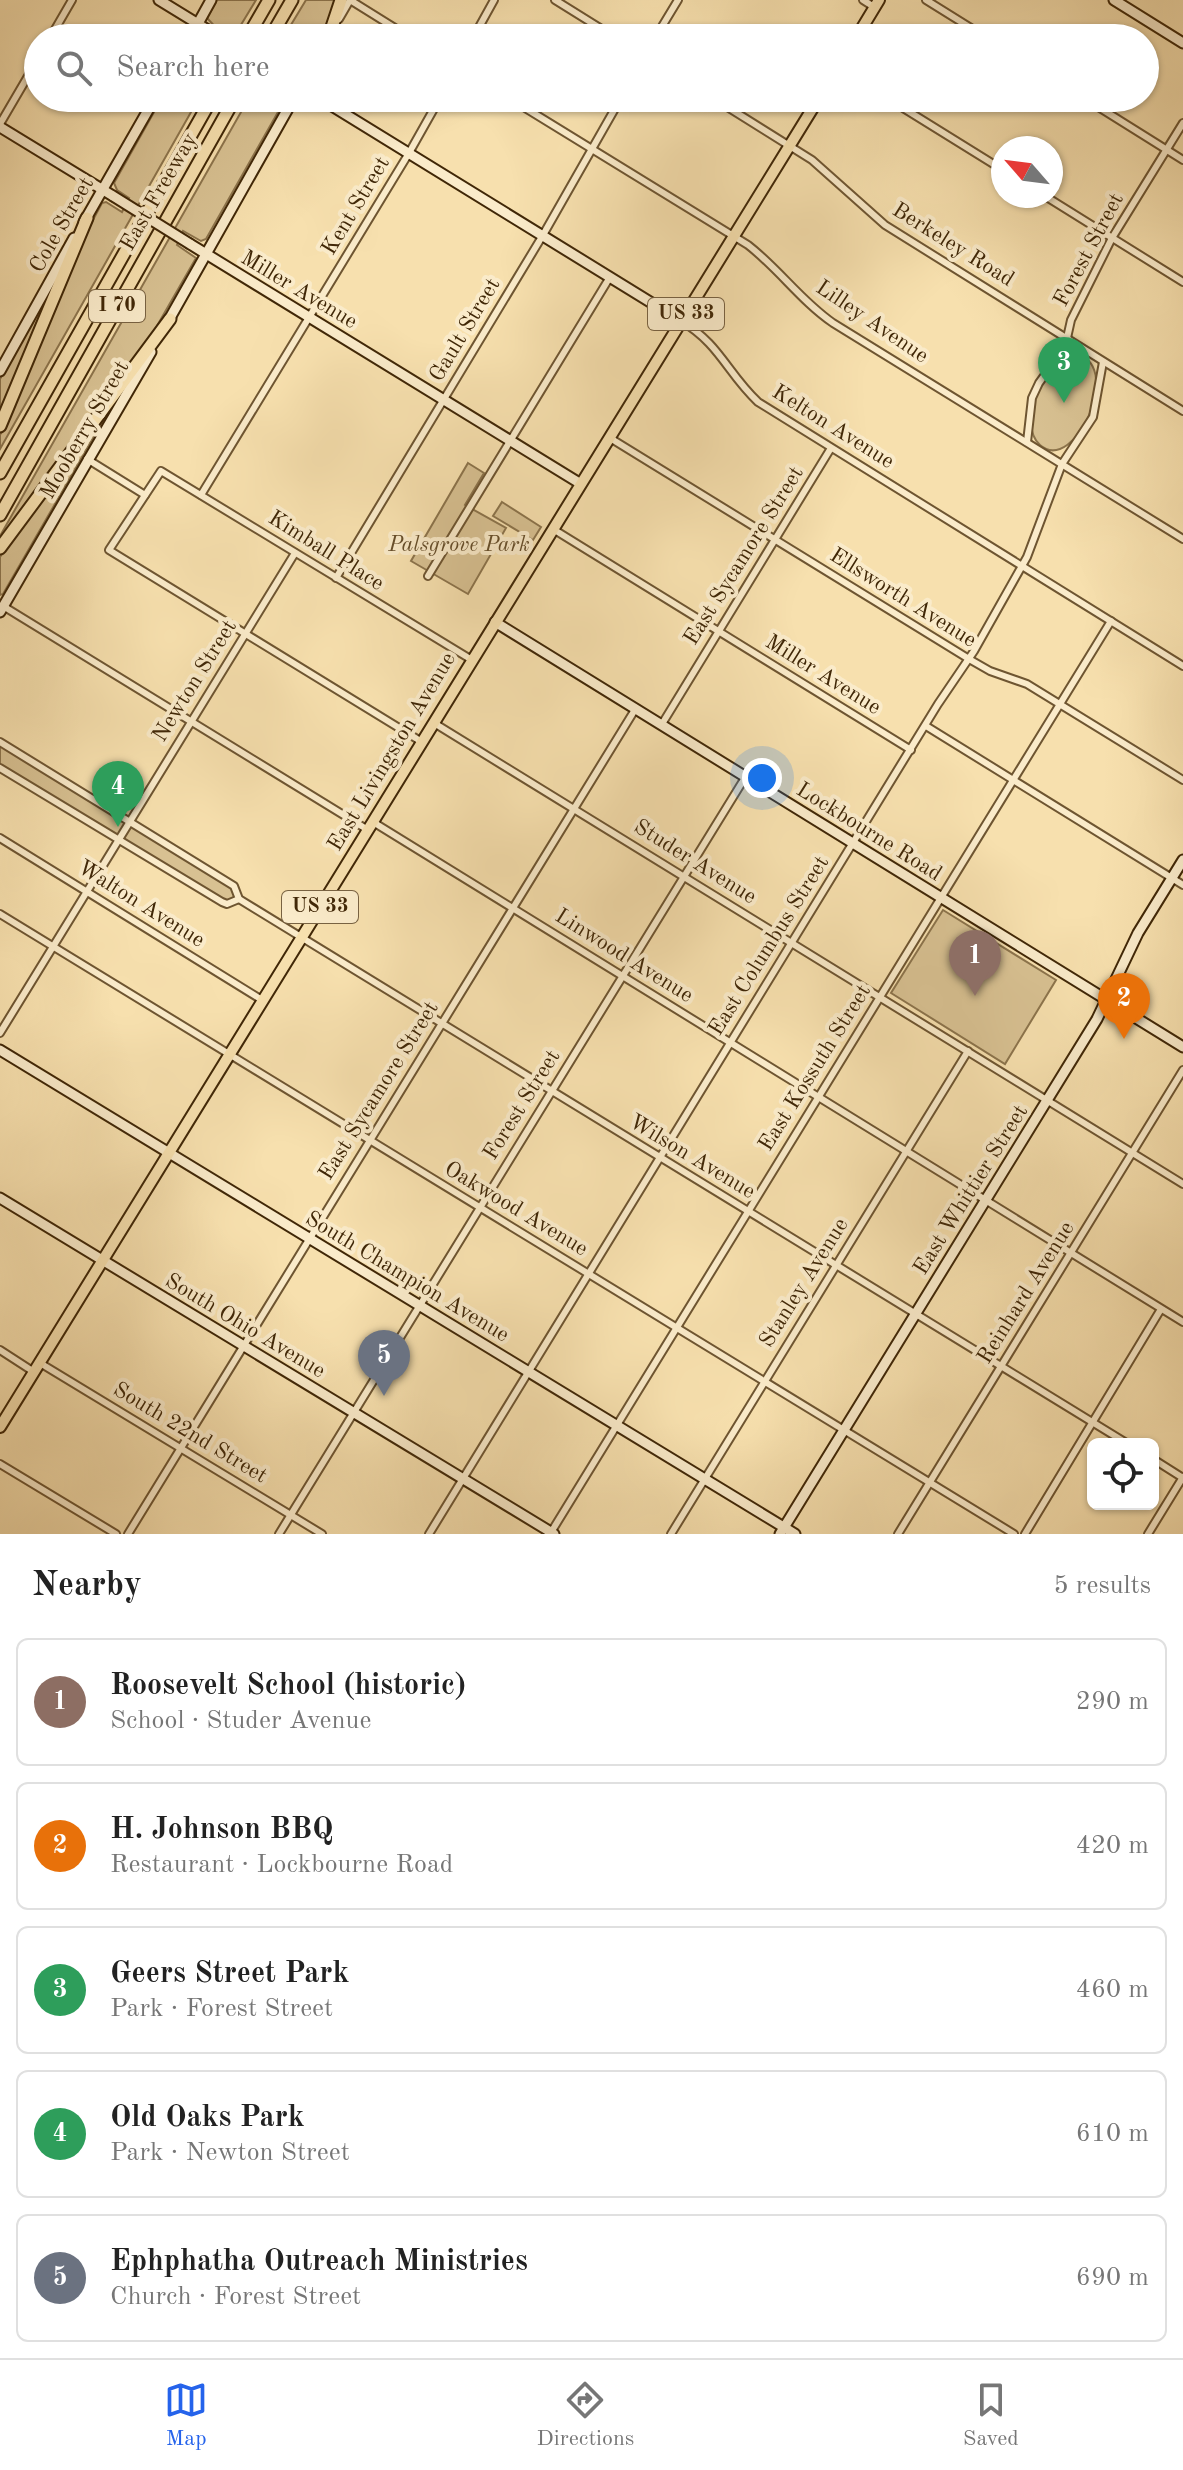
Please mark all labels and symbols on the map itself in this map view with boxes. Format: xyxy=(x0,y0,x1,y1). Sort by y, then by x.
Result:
street label: East Freeway xyxy=(116,129,202,255)
north arrow xyxy=(991,136,1063,208)
street label: Kent Street xyxy=(318,153,394,259)
street label: Cole Street xyxy=(26,174,98,276)
street label: Forest Street xyxy=(1050,190,1128,310)
street label: Berkeley Road xyxy=(888,199,1018,291)
street label: Miller Avenue xyxy=(237,247,361,333)
street label: Gault Street xyxy=(426,274,504,386)
street label: Lilley Avenue xyxy=(812,276,932,368)
road number: I 70 xyxy=(89,290,145,322)
road number: US 33 xyxy=(648,298,724,330)
pin: 3 xyxy=(1038,337,1090,403)
street label: Mooberry Street xyxy=(37,357,133,503)
street label: Kelton Avenue xyxy=(768,381,898,473)
street label: East Sycamore Street xyxy=(680,463,808,649)
street label: Kimball Place xyxy=(264,507,388,595)
park label: Palsgrove Park xyxy=(387,534,530,556)
street label: Ellsworth Avenue xyxy=(826,544,980,652)
street label: Newton Street xyxy=(149,616,241,746)
street label: Miller Avenue xyxy=(761,631,885,719)
street label: East Livingston Avenue xyxy=(324,649,460,855)
your location xyxy=(742,758,782,798)
pin: 4 xyxy=(92,761,144,827)
street label: Lockbourne Road xyxy=(792,778,946,886)
street label: Studer Avenue xyxy=(630,816,760,908)
street label: East Columbus Street xyxy=(705,852,833,1040)
street label: Walton Avenue xyxy=(74,856,208,952)
road number: US 33 xyxy=(282,891,358,923)
street label: Linwood Avenue xyxy=(551,905,697,1007)
pin: 1 xyxy=(949,930,1001,996)
pin: 2 xyxy=(1098,973,1150,1039)
street label: East Kossuth Street xyxy=(755,981,875,1155)
street label: East Sycamore Street xyxy=(315,998,443,1184)
street label: Forest Street xyxy=(480,1046,564,1164)
street label: East Whittier Street xyxy=(910,1101,1032,1279)
street label: Wilson Avenue xyxy=(625,1111,759,1203)
street label: Oakwood Avenue xyxy=(440,1158,592,1260)
street label: South Champion Avenue xyxy=(301,1207,513,1347)
street label: Stanley Avenue xyxy=(755,1214,853,1352)
street label: Reinhard Avenue xyxy=(973,1218,1079,1368)
street label: South Ohio Avenue xyxy=(161,1270,329,1382)
pin: 5 xyxy=(358,1330,410,1396)
street label: South 22nd Street xyxy=(109,1378,271,1488)

